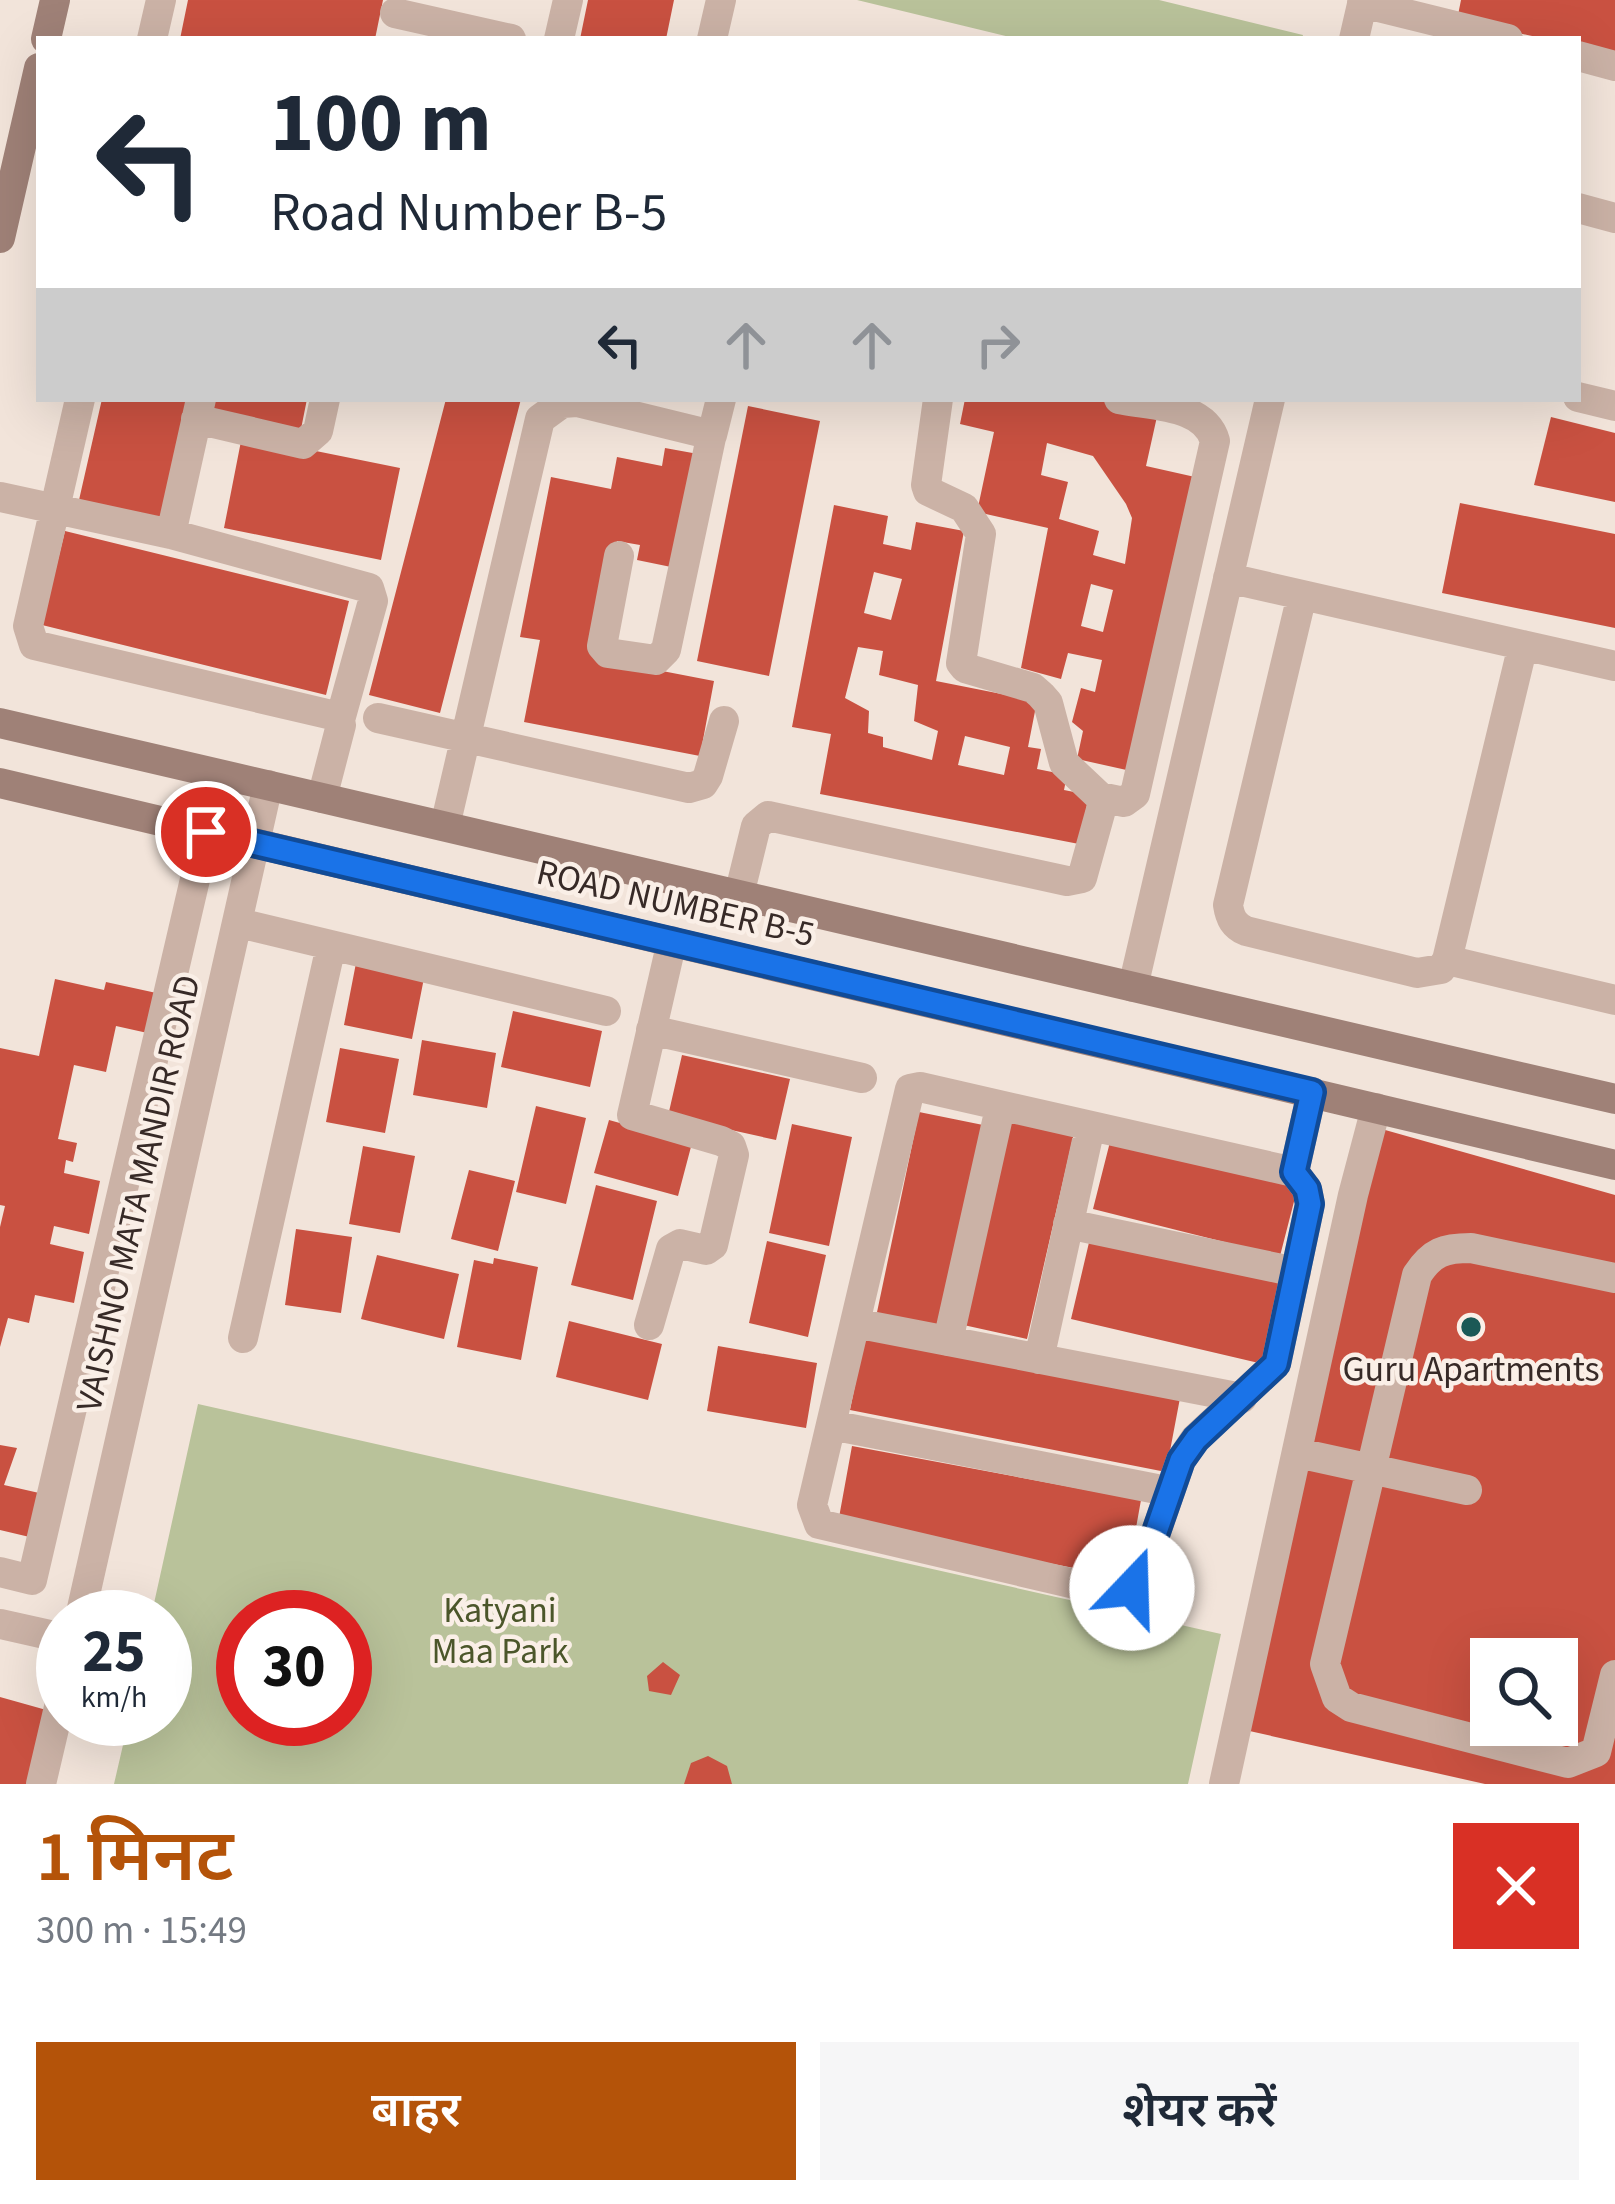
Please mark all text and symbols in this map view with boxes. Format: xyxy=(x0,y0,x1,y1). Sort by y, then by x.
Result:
text: 100 m xyxy=(270,64,492,184)
icon: left xyxy=(72,84,228,240)
text: Road Number B-5 xyxy=(270,175,667,252)
icon: left xyxy=(587,312,653,378)
icon: ahead xyxy=(713,312,779,378)
icon: ahead xyxy=(839,312,905,378)
icon: right xyxy=(965,312,1031,378)
pin xyxy=(155,781,257,883)
icon: arrive xyxy=(173,799,239,865)
street label: ROAD NUMBER B-5 xyxy=(532,847,820,960)
street label: VAISHNO MATA MANDIR ROAD xyxy=(63,970,214,1417)
marker: Guru Apartments xyxy=(1458,1314,1484,1340)
place label: Guru Apartments xyxy=(1342,1344,1600,1395)
position arrow xyxy=(1069,1525,1195,1651)
park label: Katyani Maa Park xyxy=(432,1585,569,1677)
speed limit sign: 30 xyxy=(216,1590,372,1746)
text: 25 xyxy=(82,1610,146,1695)
map controls xyxy=(1470,1638,1578,1746)
button: search xyxy=(1470,1638,1578,1746)
text: km/h xyxy=(81,1676,147,1719)
text: 1 मिनट xyxy=(36,1806,234,1909)
button: close xyxy=(1453,1823,1579,1949)
text: 300 m · 15:49 xyxy=(36,1903,247,1959)
button: बाहर xyxy=(36,2042,796,2180)
button: शेयर करें xyxy=(820,2042,1579,2180)

